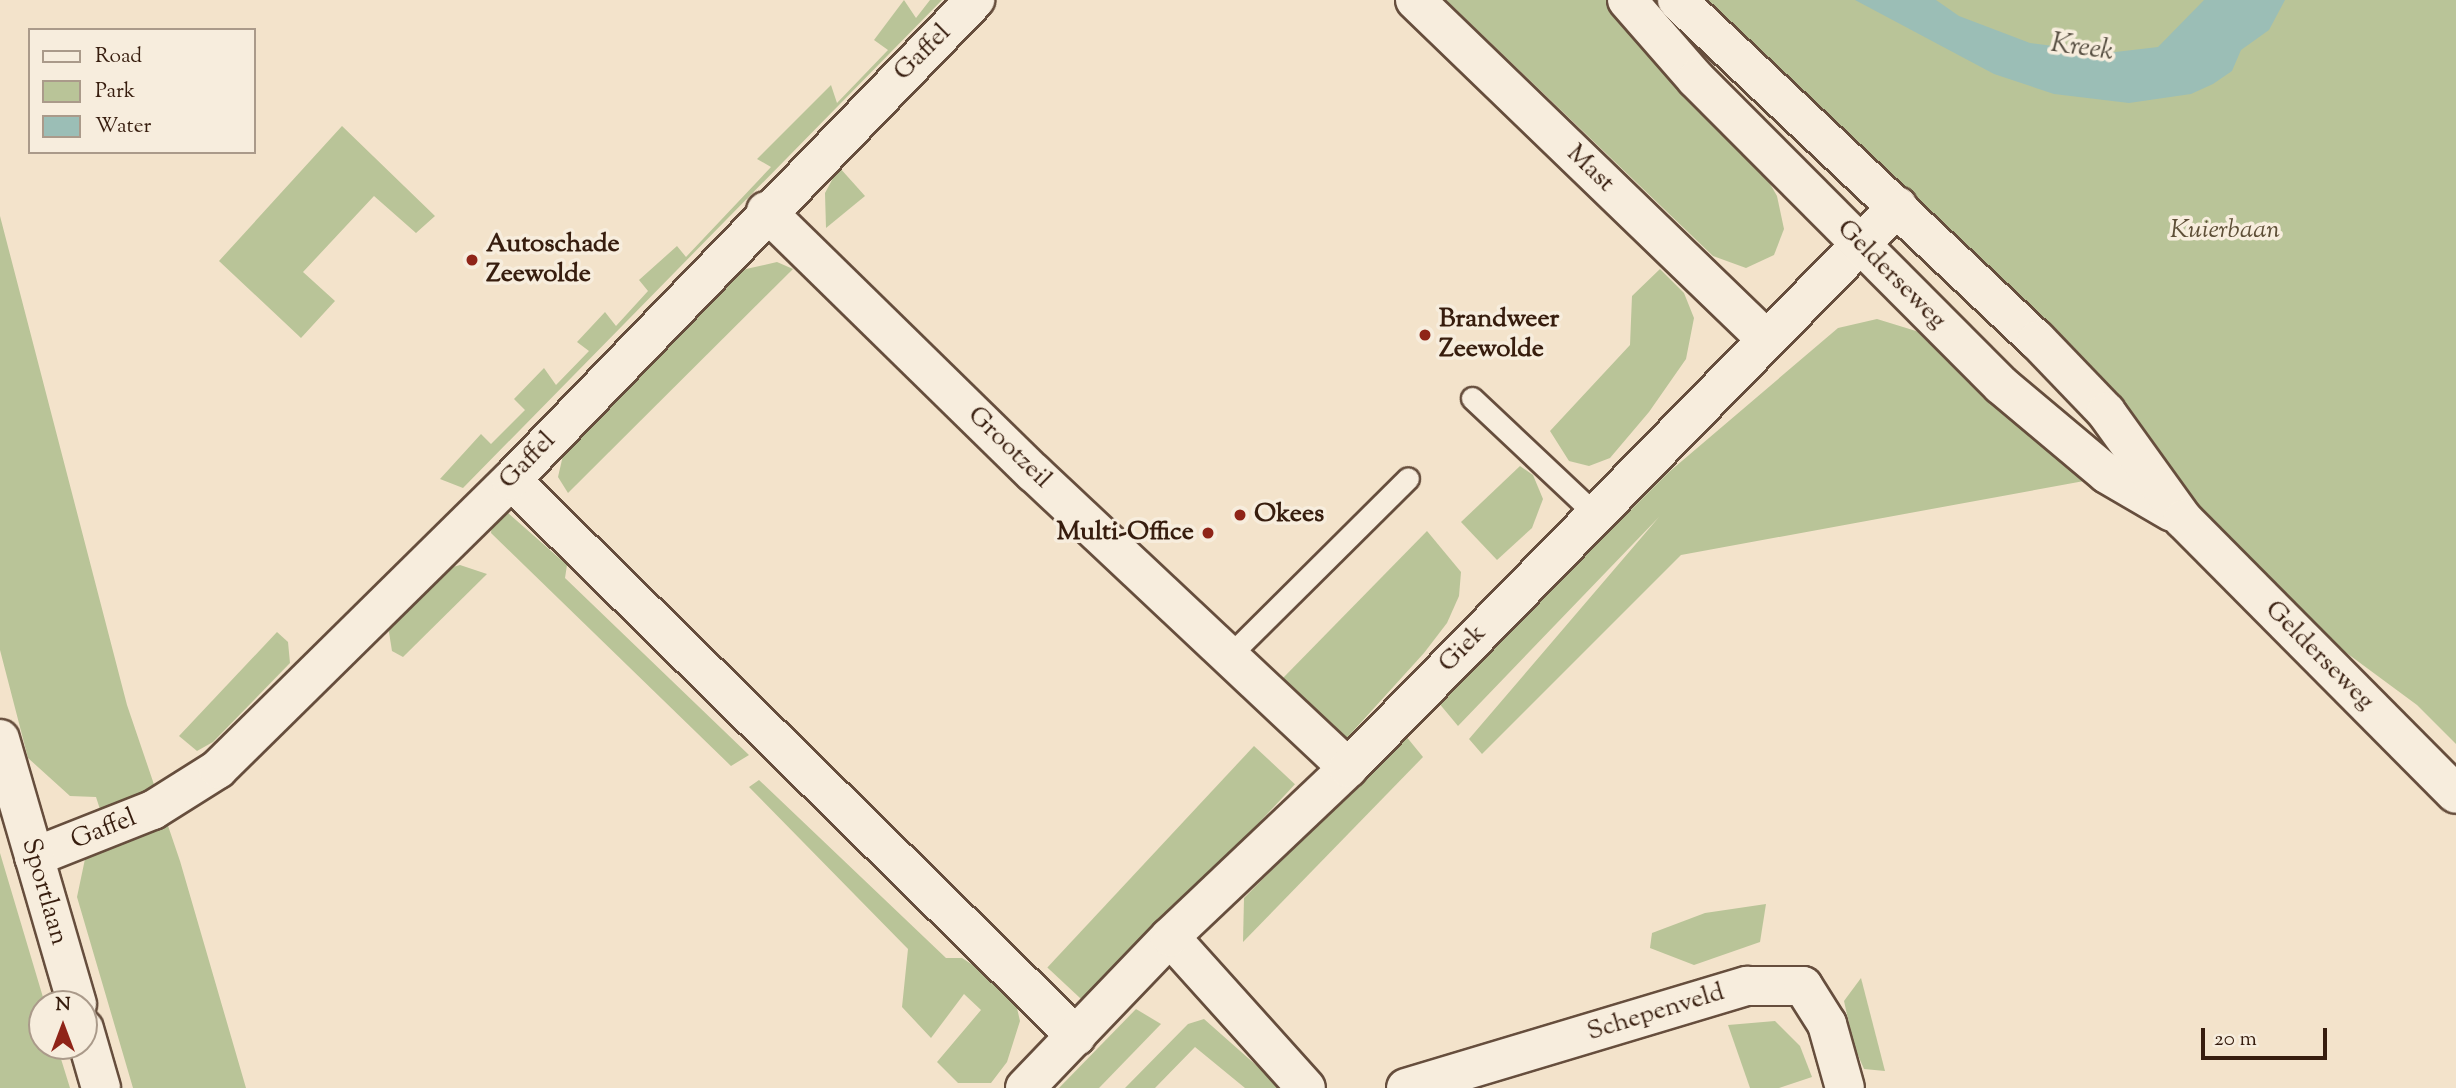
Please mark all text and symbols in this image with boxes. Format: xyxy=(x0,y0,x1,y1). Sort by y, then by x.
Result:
street label: Gaffel xyxy=(888,18,958,88)
water label: Kreek xyxy=(2049,27,2115,69)
legend xyxy=(28,28,256,154)
text: Road xyxy=(95,42,142,72)
text: Park xyxy=(95,77,135,107)
text: Water xyxy=(95,112,151,142)
street label: Mast xyxy=(1559,139,1621,199)
street label: Gelderseweg xyxy=(1830,214,1952,336)
park label: Kuierbaan xyxy=(2170,215,2280,247)
place label: Autoschade Zeewolde xyxy=(486,229,620,290)
marker: Autoschade Zeewolde xyxy=(464,252,480,268)
place label: Brandweer Zeewolde xyxy=(1439,304,1559,366)
marker: Brandweer Zeewolde xyxy=(1417,327,1433,343)
street label: Grootzeil xyxy=(960,400,1058,496)
street label: Gaffel xyxy=(493,426,563,496)
place label: Okees xyxy=(1254,499,1324,531)
marker: Okees xyxy=(1232,507,1248,523)
place label: Multi-Office xyxy=(1057,517,1194,549)
marker: Multi-Office xyxy=(1200,525,1216,541)
street label: Gelderseweg xyxy=(2258,595,2380,717)
street label: Giek xyxy=(1433,618,1493,680)
street label: Gaffel xyxy=(67,803,141,857)
street label: Sportlaan xyxy=(14,835,74,949)
street label: Schepenveld xyxy=(1584,977,1728,1049)
north arrow xyxy=(28,990,98,1060)
text: N xyxy=(55,992,71,1019)
scale bar xyxy=(2204,1014,2330,1058)
text: 20 m xyxy=(2214,1025,2257,1055)

